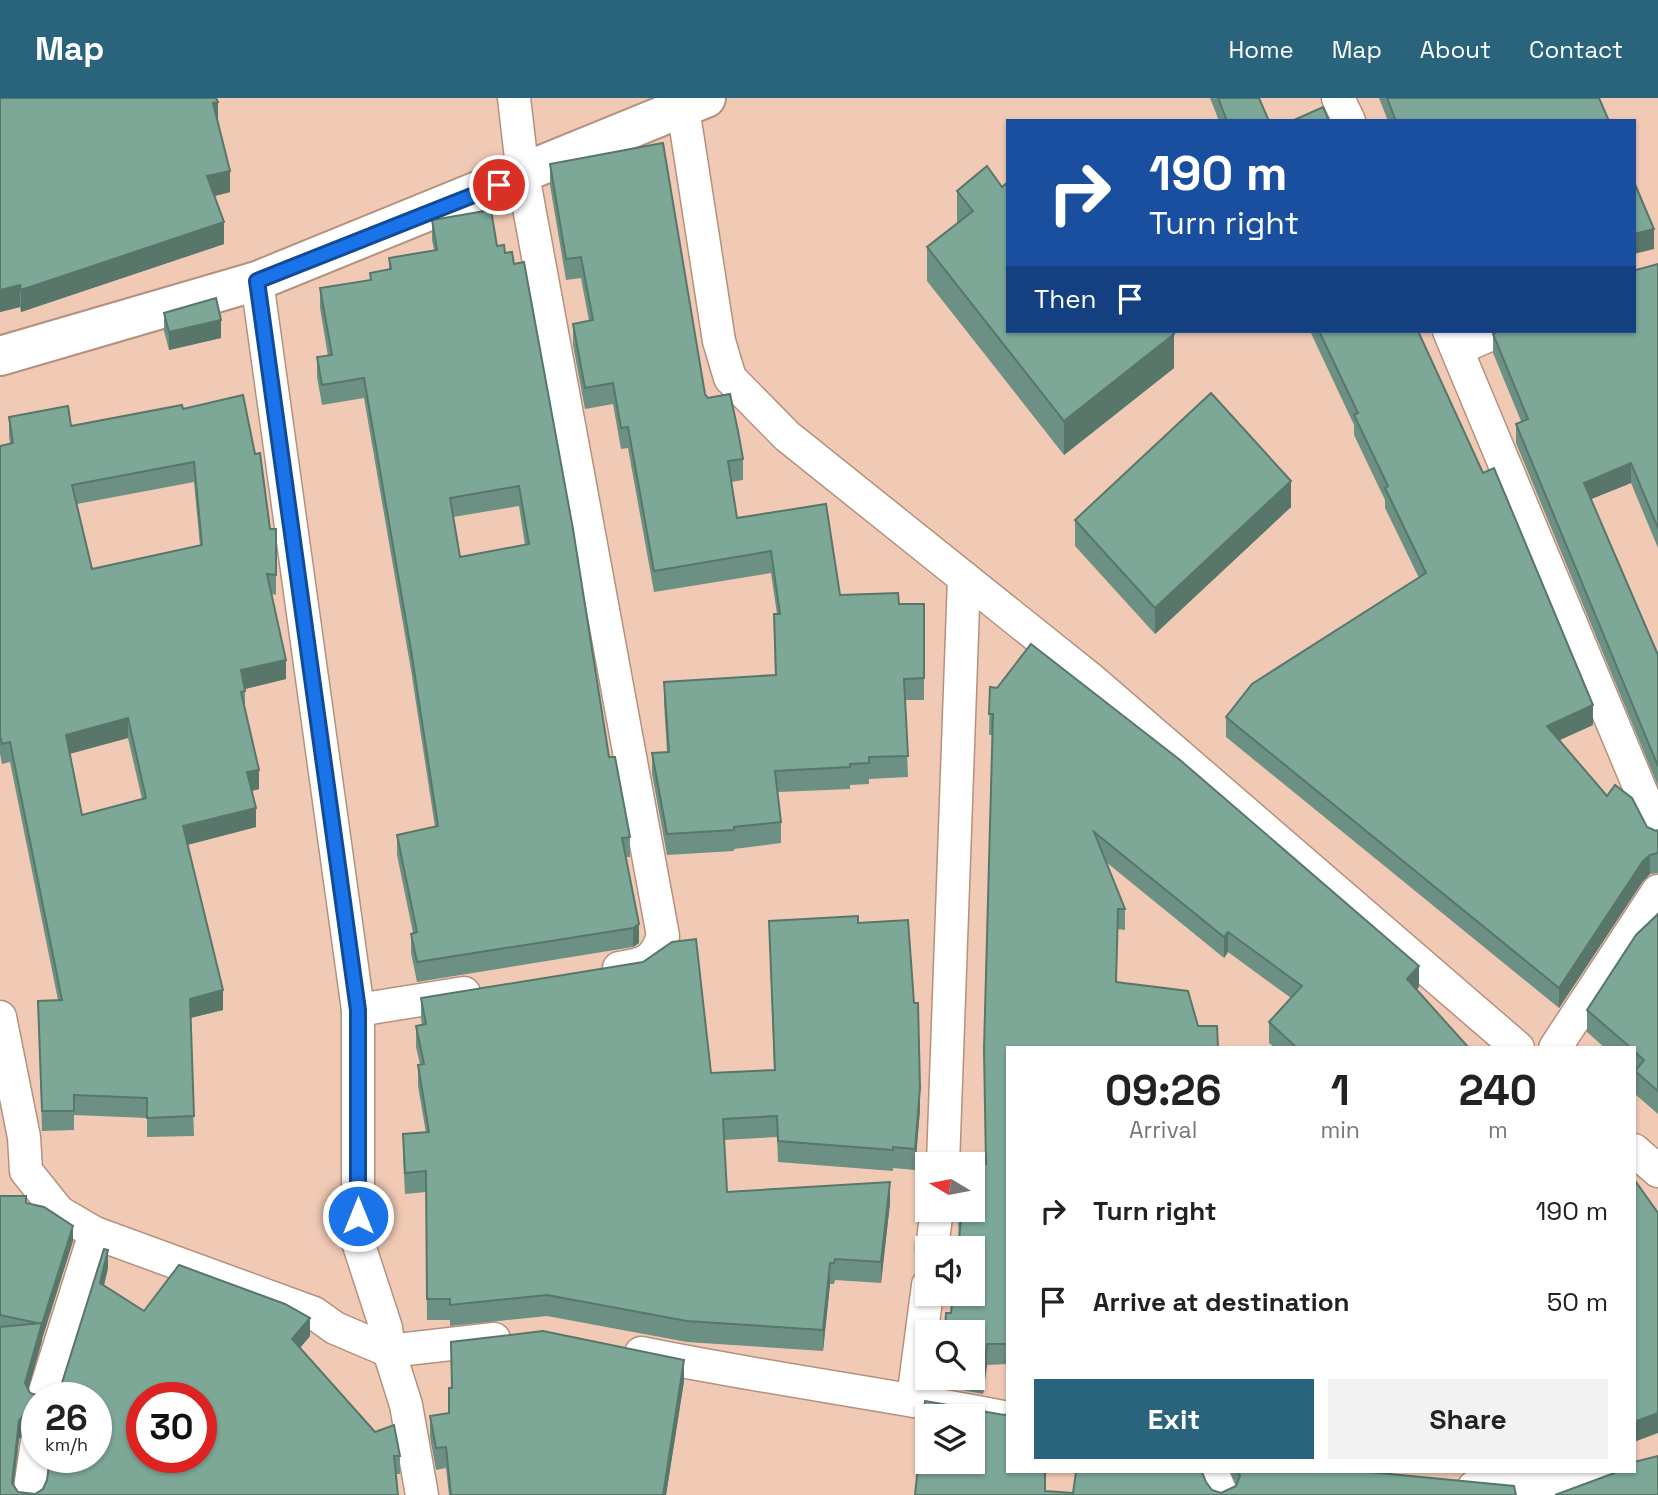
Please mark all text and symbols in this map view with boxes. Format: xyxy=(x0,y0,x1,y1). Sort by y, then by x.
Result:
text: Map xyxy=(35,28,104,70)
text: Home xyxy=(1228,34,1294,65)
text: Map xyxy=(1332,34,1382,65)
text: About xyxy=(1420,34,1491,65)
text: Contact xyxy=(1529,34,1623,65)
text: 190 m xyxy=(1149,142,1287,204)
icon: right xyxy=(1034,147,1125,238)
pin xyxy=(469,155,529,215)
icon: arrive xyxy=(480,166,518,204)
text: Turn right xyxy=(1149,203,1299,243)
icon: arrive xyxy=(1111,280,1149,318)
text: Then xyxy=(1034,282,1097,316)
text: 09:26 xyxy=(1105,1064,1222,1117)
text: 1 xyxy=(1331,1064,1350,1117)
text: 240 xyxy=(1459,1064,1537,1117)
text: Arrival xyxy=(1129,1115,1197,1145)
text: min xyxy=(1320,1115,1360,1145)
text: m xyxy=(1488,1115,1508,1145)
north arrow xyxy=(915,1152,985,1222)
map controls xyxy=(915,1152,985,1474)
position arrow xyxy=(321,1179,395,1253)
icon: right xyxy=(1034,1192,1072,1230)
text: Turn right xyxy=(1093,1194,1217,1228)
text: 190 m xyxy=(1536,1194,1608,1228)
button: sound xyxy=(915,1236,985,1306)
icon: arrive xyxy=(1034,1283,1072,1321)
text: Arrive at destination xyxy=(1093,1285,1350,1319)
text: 50 m xyxy=(1547,1285,1608,1319)
button: search xyxy=(915,1320,985,1390)
button: Exit xyxy=(1034,1379,1314,1459)
button: Share xyxy=(1328,1379,1608,1459)
speed limit sign: 30 xyxy=(126,1382,217,1473)
text: 26 xyxy=(45,1396,88,1440)
button: layers xyxy=(915,1404,985,1474)
text: km/h xyxy=(45,1433,88,1456)

